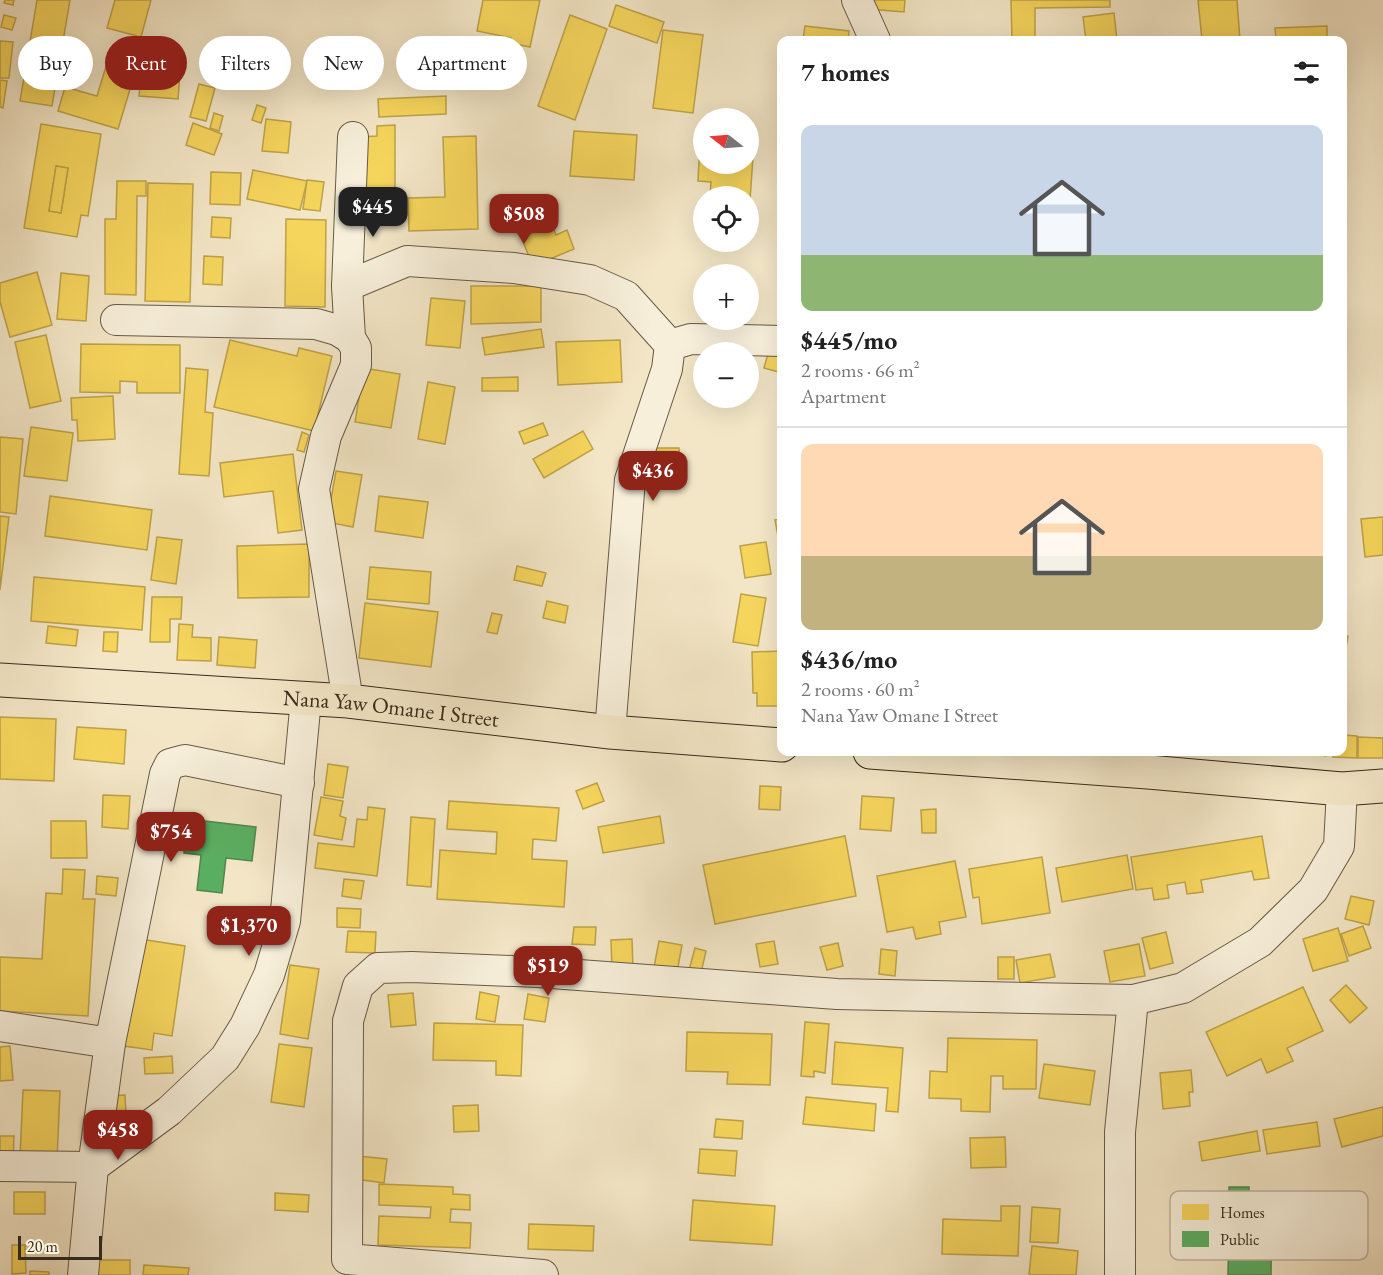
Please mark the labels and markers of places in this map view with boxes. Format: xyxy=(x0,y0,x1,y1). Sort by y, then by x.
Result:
pin: $445 xyxy=(337,187,409,238)
pin: $508 xyxy=(488,194,560,245)
pin: $436 xyxy=(617,451,689,502)
pin: $754 xyxy=(135,812,207,863)
pin: $1,370 xyxy=(200,906,298,957)
pin: $519 xyxy=(512,946,584,997)
pin: $458 xyxy=(82,1110,154,1161)

